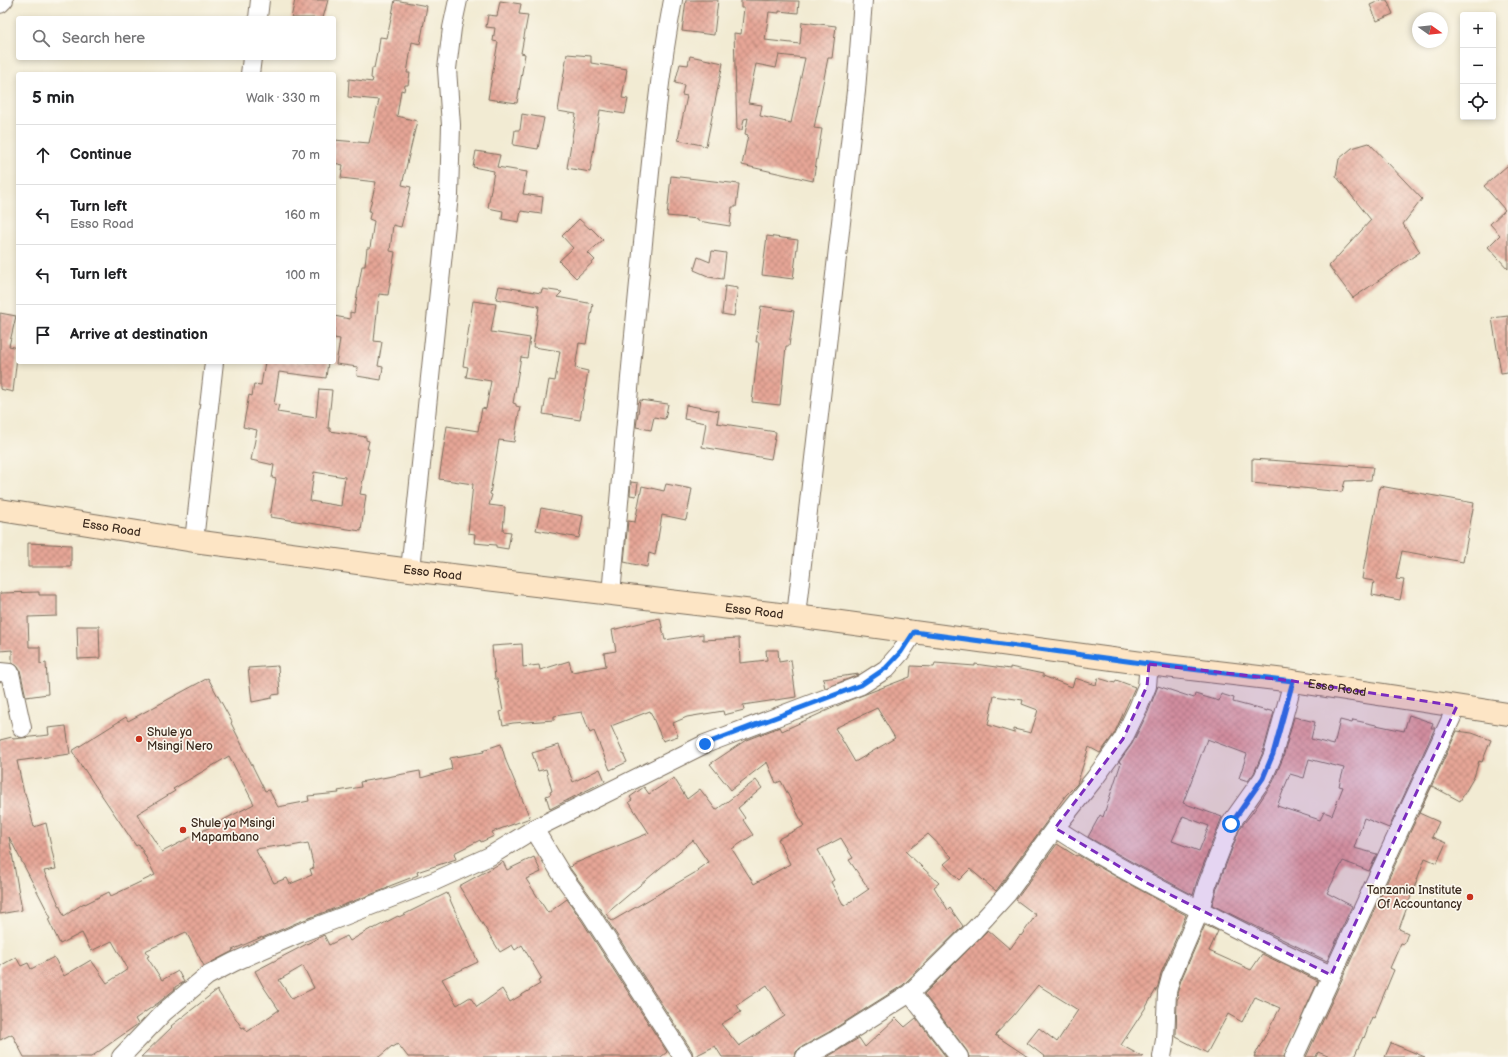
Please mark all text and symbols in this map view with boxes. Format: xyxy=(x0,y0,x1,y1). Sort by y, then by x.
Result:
north arrow xyxy=(1412,12,1448,48)
map controls xyxy=(1460,12,1496,120)
button: + xyxy=(1460,12,1496,48)
search box xyxy=(16,16,336,60)
icon: search xyxy=(30,27,52,49)
text: Search here xyxy=(62,29,145,48)
button: − xyxy=(1460,48,1496,84)
button: locate xyxy=(1460,84,1496,120)
text: 5 min xyxy=(32,88,75,108)
text: Walk · 330 m xyxy=(246,90,320,106)
icon: ahead xyxy=(32,144,54,166)
text: Continue xyxy=(70,145,132,164)
text: 70 m xyxy=(292,147,320,163)
text: Turn left xyxy=(70,197,127,216)
icon: left xyxy=(32,204,54,226)
text: 160 m xyxy=(285,207,320,223)
text: Esso Road xyxy=(70,216,134,232)
icon: left xyxy=(32,264,54,286)
text: Turn left xyxy=(70,265,127,284)
text: 100 m xyxy=(285,267,320,283)
icon: arrive xyxy=(32,324,54,346)
text: Arrive at destination xyxy=(70,325,208,344)
street label: Esso Road xyxy=(81,516,142,540)
street label: Esso Road xyxy=(402,562,463,584)
street label: Esso Road xyxy=(724,600,784,622)
street label: Esso Road xyxy=(1307,676,1367,700)
place label: Shule ya Msingi Nero xyxy=(147,725,213,754)
marker: Shule ya Msingi Nero xyxy=(134,734,144,744)
route end xyxy=(696,735,714,753)
route start xyxy=(1222,815,1240,833)
place label: Shule ya Msingi Mapambano xyxy=(191,816,275,845)
marker: Shule ya Msingi Mapambano xyxy=(178,825,188,835)
place label: Tanzania Institute Of Accountancy xyxy=(1367,883,1463,912)
marker: Tanzania Institute Of Accountancy xyxy=(1465,892,1475,902)

